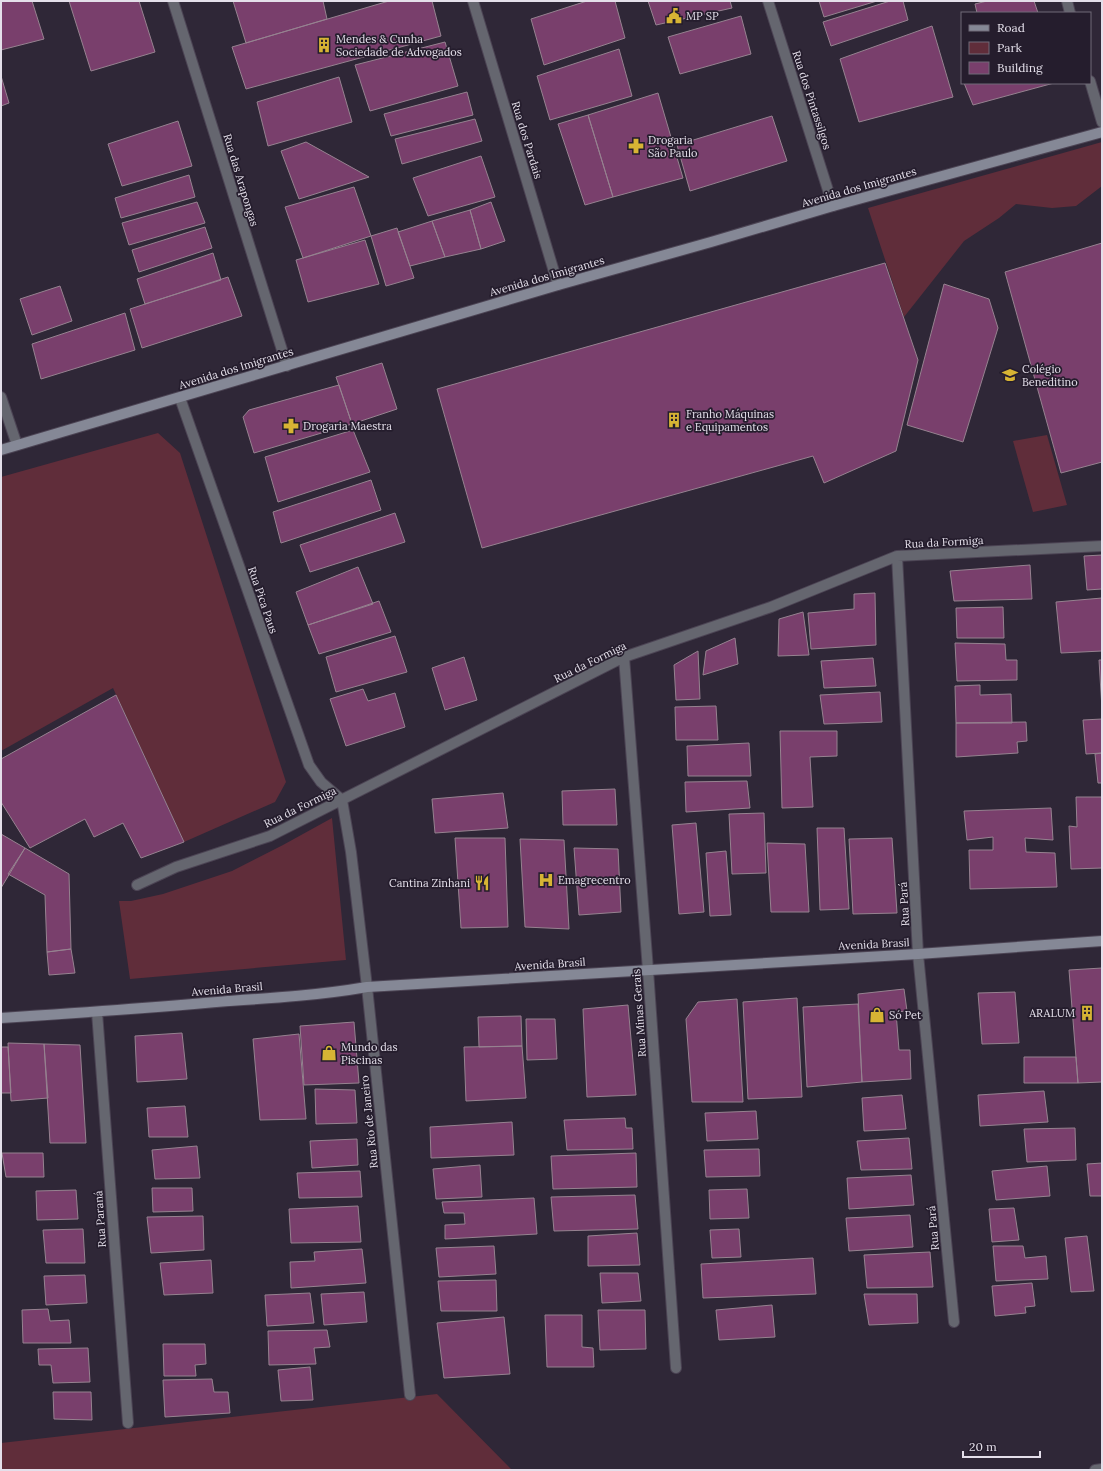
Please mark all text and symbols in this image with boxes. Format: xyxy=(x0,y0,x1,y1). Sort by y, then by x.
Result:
public building icon: MP SP xyxy=(665,7,683,25)
place label: MP SP xyxy=(686,9,719,23)
legend xyxy=(961,12,1091,84)
text: Road xyxy=(997,20,1025,35)
place label: Mendes & Cunha Sociedade de Advogados xyxy=(336,32,462,59)
building icon: Mendes & Cunha Sociedade de Advogados xyxy=(315,36,333,54)
text: Park xyxy=(997,40,1023,55)
street label: Rua dos Pintassilgos xyxy=(789,49,835,151)
text: Building xyxy=(997,60,1043,75)
street label: Rua dos Pardais xyxy=(509,99,545,181)
street label: Rua das Arapongas xyxy=(220,132,262,228)
place label: Drogaria São Paulo xyxy=(648,133,697,160)
pharmacy icon: Drogaria São Paulo xyxy=(627,137,645,155)
street label: Avenida dos Imigrantes xyxy=(799,164,918,210)
street label: Avenida dos Imigrantes xyxy=(487,253,606,299)
street label: Avenida dos Imigrantes xyxy=(176,344,295,392)
place label: Colégio Beneditino xyxy=(1022,362,1078,389)
school or university icon: Colégio Beneditino xyxy=(1001,366,1019,384)
place label: Franho Máquinas e Equipamentos xyxy=(686,407,774,434)
building icon: Franho Máquinas e Equipamentos xyxy=(665,411,683,429)
pharmacy icon: Drogaria Maestra xyxy=(282,417,300,435)
place label: Drogaria Maestra xyxy=(303,419,392,433)
street label: Rua da Formiga xyxy=(904,533,984,551)
street label: Rua Pica Paus xyxy=(245,565,281,635)
street label: Rua da Formiga xyxy=(551,638,629,686)
street label: Rua da Formiga xyxy=(261,783,339,831)
hospital icon: Emagrecentro xyxy=(537,871,555,889)
place label: Emagrecentro xyxy=(558,873,631,887)
restaurant icon: Cantina Zinhani xyxy=(473,874,491,892)
place label: Cantina Zinhani xyxy=(389,876,470,890)
street label: Rua Pará xyxy=(896,881,912,927)
street label: Avenida Brasil xyxy=(837,935,910,953)
street label: Avenida Brasil xyxy=(513,955,586,974)
street label: Rua Minas Gerais xyxy=(629,968,649,1058)
street label: Avenida Brasil xyxy=(190,979,263,999)
building icon: ARALUM xyxy=(1078,1004,1096,1022)
shop icon: Só Pet xyxy=(868,1006,886,1024)
place label: ARALUM xyxy=(1028,1006,1075,1020)
place label: Só Pet xyxy=(889,1008,922,1022)
place label: Mundo das Piscinas xyxy=(341,1040,398,1067)
shop icon: Mundo das Piscinas xyxy=(320,1044,338,1062)
street label: Rua Rio de Janeiro xyxy=(357,1075,381,1169)
street label: Rua Paraná xyxy=(91,1190,109,1248)
street label: Rua Pará xyxy=(924,1205,942,1251)
scale bar xyxy=(963,1433,1040,1459)
text: 20 m xyxy=(969,1439,997,1454)

